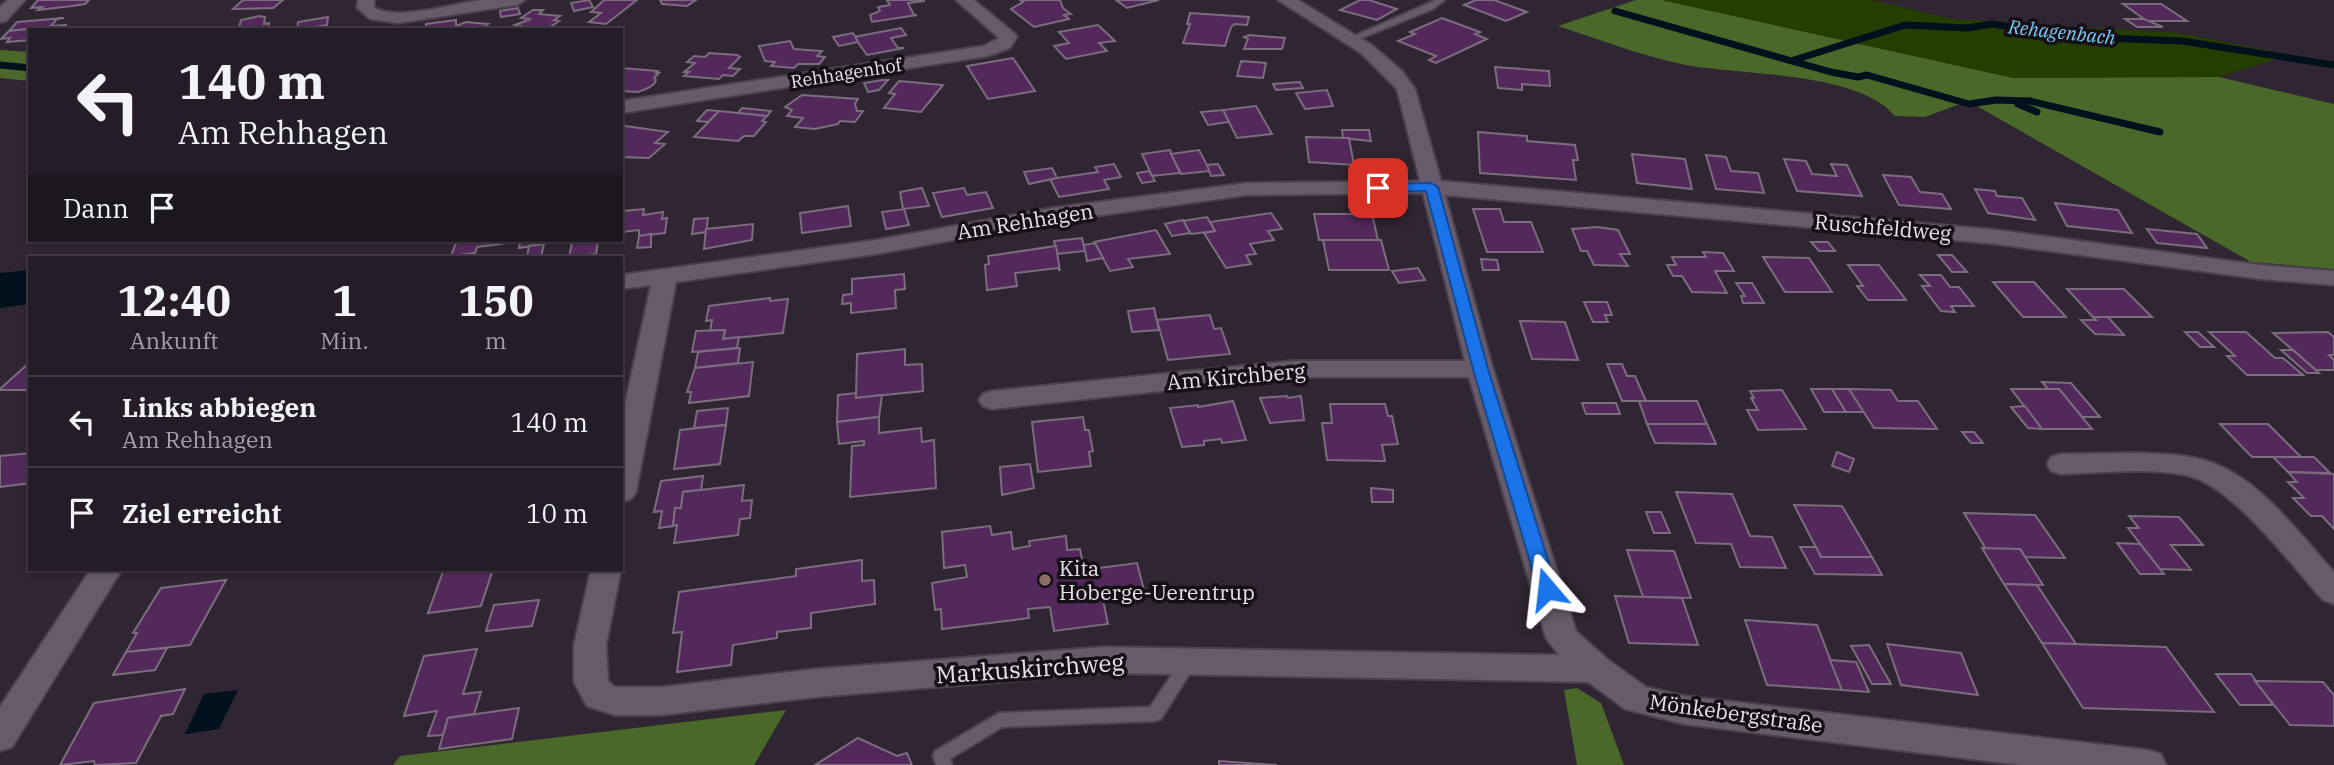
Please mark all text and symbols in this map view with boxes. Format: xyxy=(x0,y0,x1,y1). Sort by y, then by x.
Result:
water label: Rehagenbach xyxy=(2006,14,2117,50)
text: 140 m xyxy=(178,49,325,112)
street label: Rehhagenhof xyxy=(789,53,905,93)
icon: left xyxy=(63,56,154,147)
text: Am Rehhagen xyxy=(178,111,388,153)
pin xyxy=(1348,158,1408,218)
icon: arrive xyxy=(1359,169,1397,207)
icon: arrive xyxy=(143,189,181,227)
text: Dann xyxy=(63,191,129,225)
street label: Am Rehhagen xyxy=(955,196,1095,246)
street label: Ruschfeldweg xyxy=(1813,207,1953,247)
text: 12:40 xyxy=(117,273,231,328)
text: 1 xyxy=(332,273,357,328)
text: 150 xyxy=(458,273,534,328)
text: Ankunft xyxy=(130,325,218,355)
text: Min. xyxy=(320,325,369,355)
text: m xyxy=(485,325,507,355)
street label: Am Kirchberg xyxy=(1166,356,1307,396)
text: Links abbiegen xyxy=(122,390,317,424)
icon: left xyxy=(63,403,101,441)
text: 140 m xyxy=(510,405,588,439)
text: Am Rehhagen xyxy=(122,424,273,454)
icon: arrive xyxy=(63,494,101,532)
text: Ziel erreicht xyxy=(122,496,281,530)
text: 10 m xyxy=(526,496,588,530)
position arrow xyxy=(1510,552,1584,626)
place label: Kita Hoberge-Uerentrup xyxy=(1059,554,1255,606)
marker: Kita Hoberge-Uerentrup xyxy=(1037,572,1053,588)
street label: Markuskirchweg xyxy=(935,645,1125,691)
street label: Mönkebergstraße xyxy=(1648,687,1824,739)

